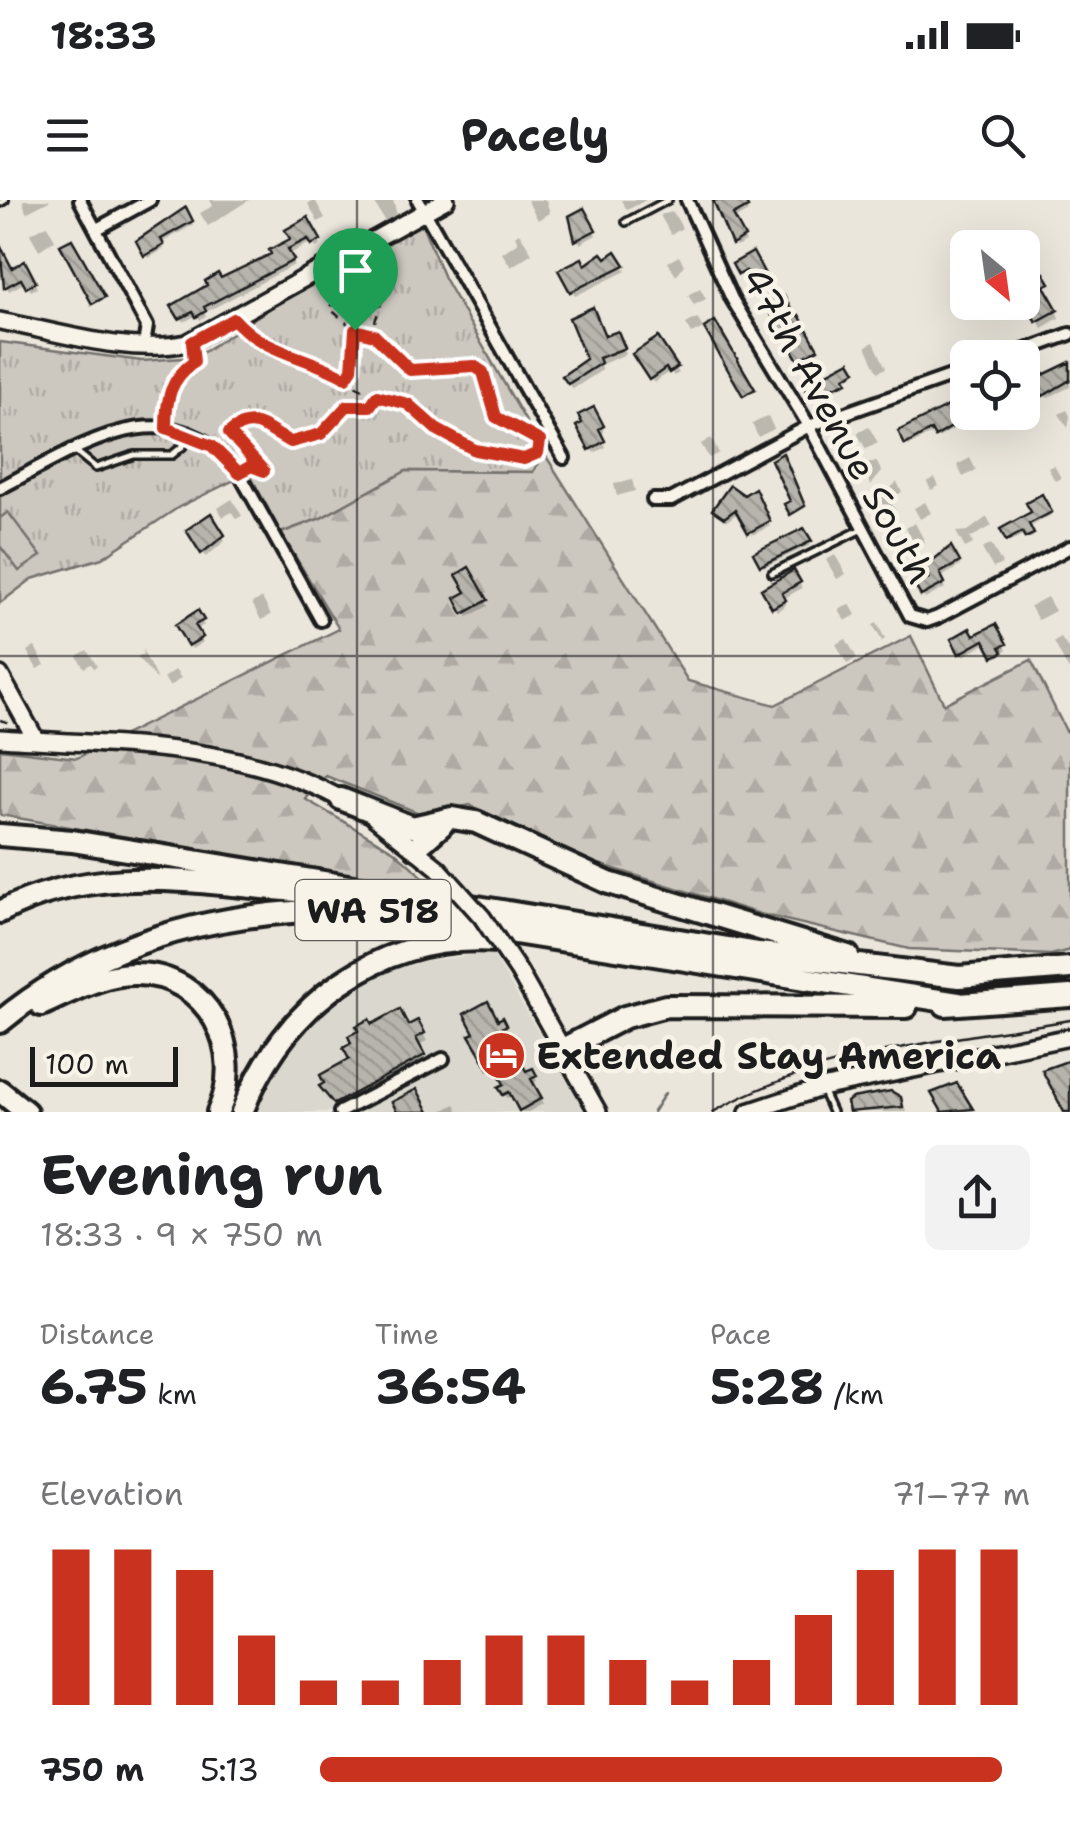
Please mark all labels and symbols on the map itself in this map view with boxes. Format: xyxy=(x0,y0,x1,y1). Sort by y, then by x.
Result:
pin xyxy=(313,228,398,331)
north arrow xyxy=(950,230,1040,320)
street label: 47th Avenue South xyxy=(730,257,946,593)
road number: WA 518 xyxy=(296,880,450,940)
hotel icon: Extended Stay America xyxy=(475,1029,527,1081)
place label: Extended Stay America xyxy=(536,1030,1001,1081)
scale bar xyxy=(30,1042,178,1086)

